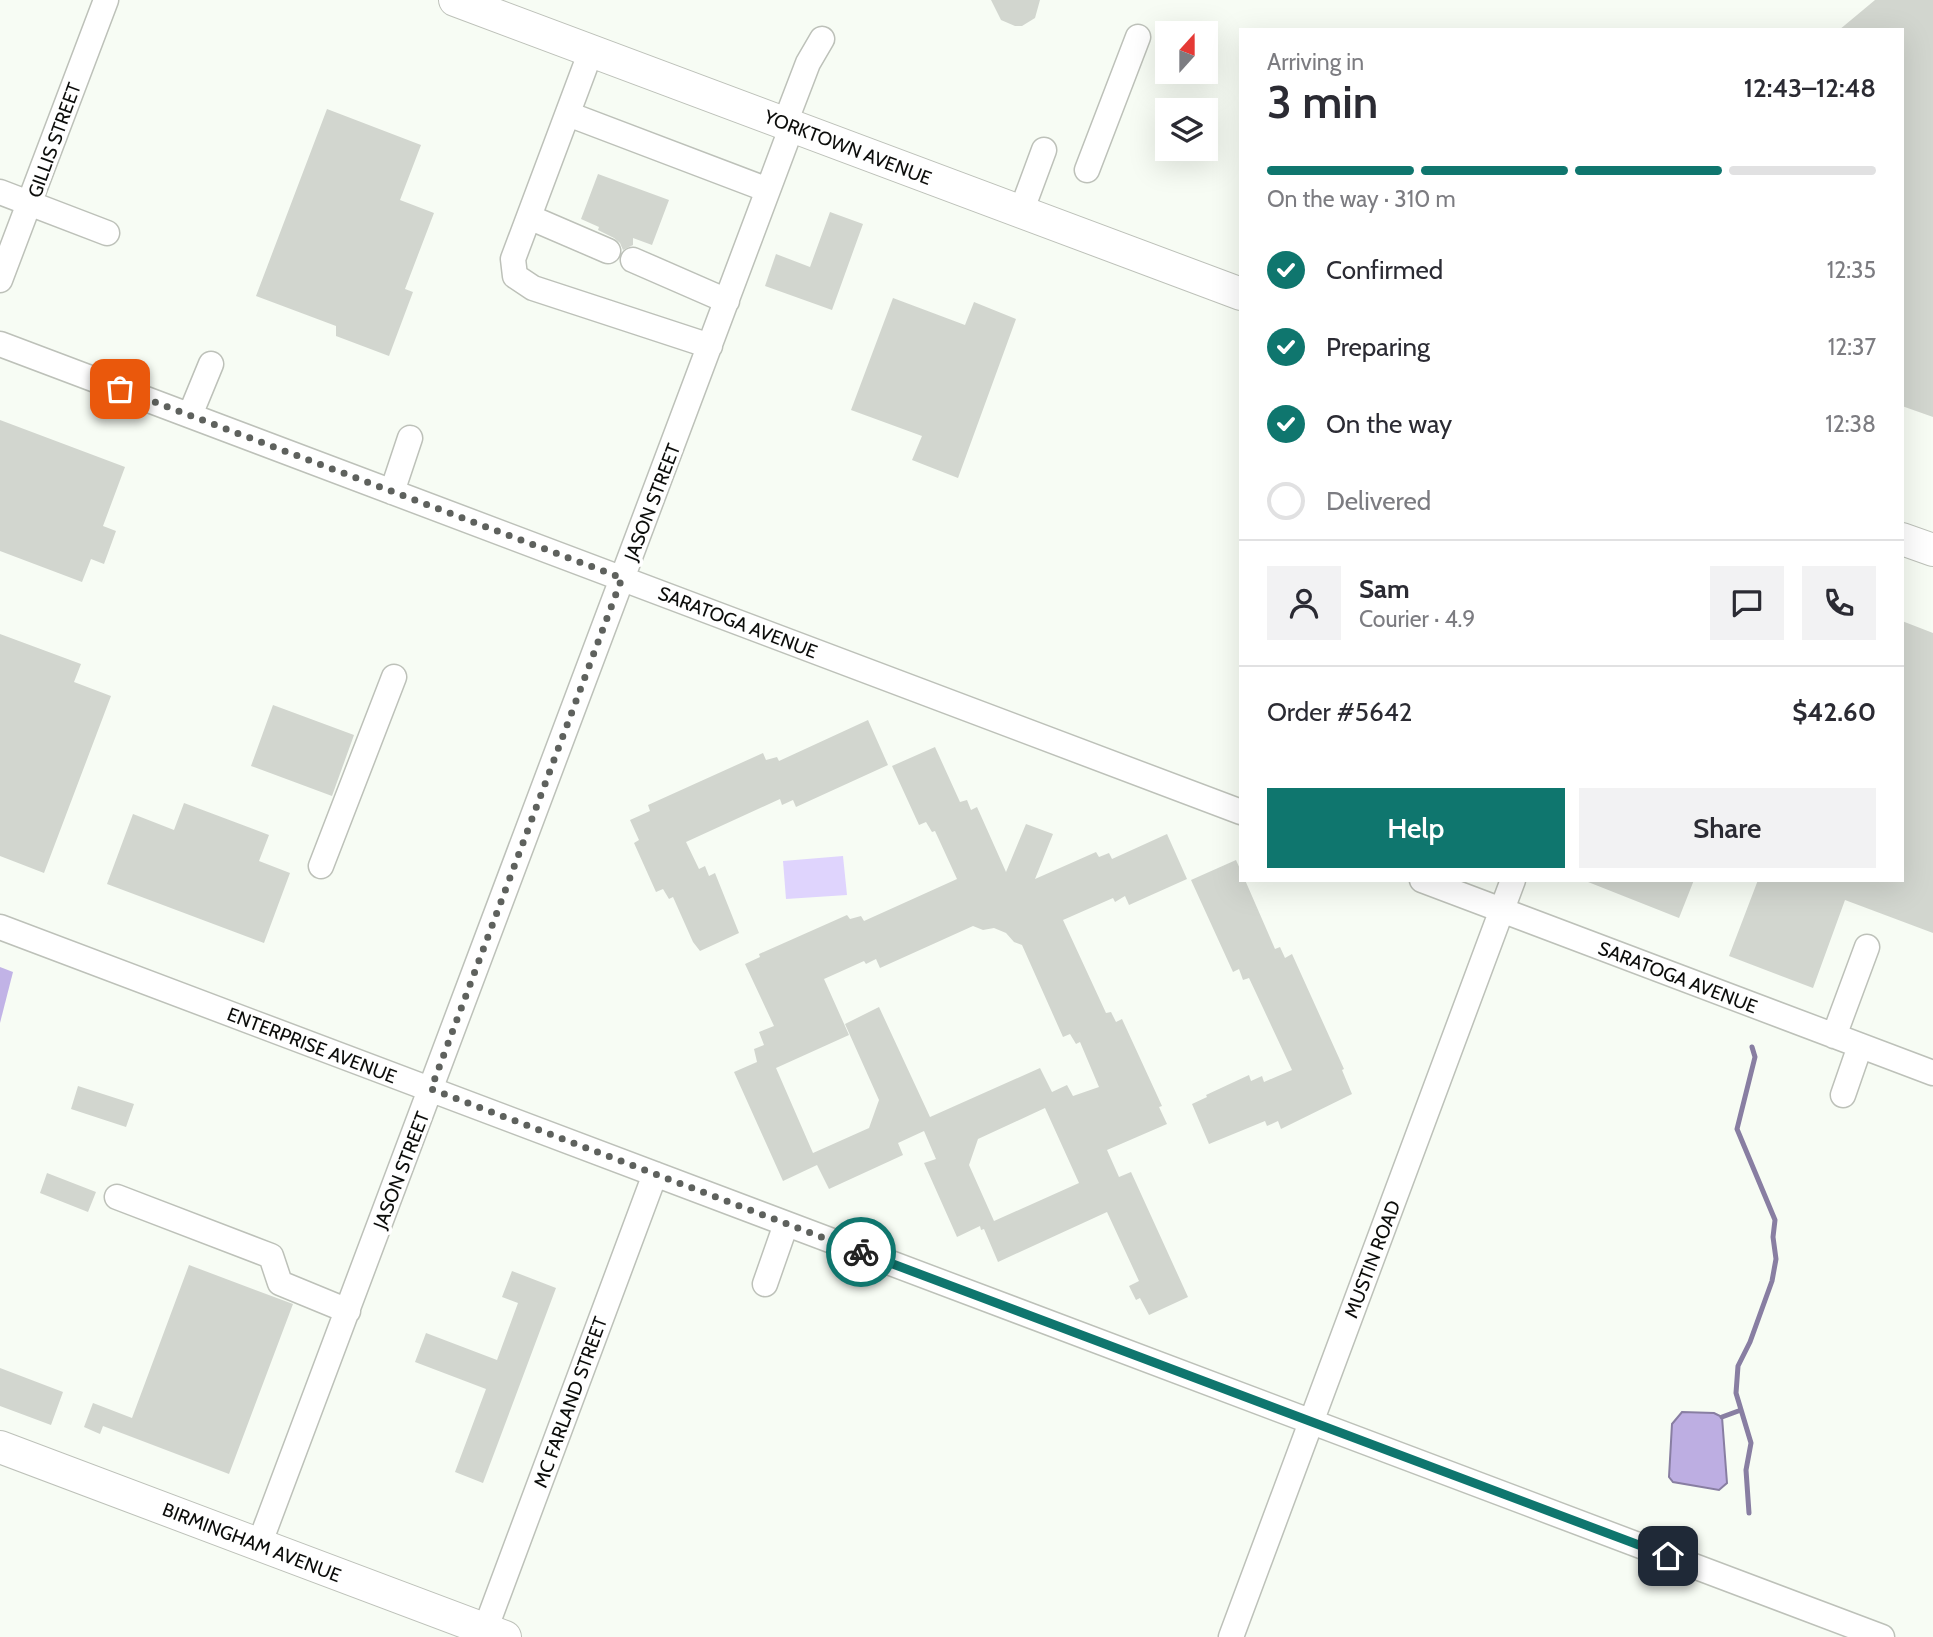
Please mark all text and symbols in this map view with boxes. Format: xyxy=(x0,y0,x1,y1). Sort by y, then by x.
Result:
north arrow xyxy=(1155,21,1218,84)
map controls xyxy=(1155,21,1218,161)
text: Arriving in xyxy=(1267,48,1364,76)
text: 12:43–12:48 xyxy=(1744,72,1876,104)
text: 3 min xyxy=(1267,74,1378,130)
street label: GILLIS STREET xyxy=(23,80,86,201)
button: layers xyxy=(1155,98,1218,161)
street label: YORKTOWN AVENUE xyxy=(760,105,935,190)
text: On the way · 310 m xyxy=(1267,185,1456,213)
icon: check xyxy=(1267,251,1305,289)
text: Confirmed xyxy=(1326,254,1443,286)
text: 12:35 xyxy=(1827,256,1876,284)
icon: check xyxy=(1267,328,1305,366)
text: Preparing xyxy=(1326,331,1430,363)
text: 12:37 xyxy=(1828,333,1876,361)
pin xyxy=(90,359,150,419)
icon: bag xyxy=(101,370,139,408)
icon: check xyxy=(1267,405,1305,443)
text: On the way xyxy=(1326,408,1452,440)
text: 12:38 xyxy=(1825,410,1876,438)
street label: JASON STREET xyxy=(619,440,685,565)
text: Delivered xyxy=(1326,485,1431,517)
button: person xyxy=(1267,566,1341,640)
button: chat xyxy=(1710,566,1784,640)
button: phone xyxy=(1802,566,1876,640)
text: Sam xyxy=(1359,573,1410,605)
street label: SARATOGA AVENUE xyxy=(655,582,821,663)
text: Courier · 4.9 xyxy=(1359,605,1475,633)
text: Order #5642 xyxy=(1267,696,1412,728)
text: $42.60 xyxy=(1792,696,1876,728)
button: Help xyxy=(1267,788,1565,868)
button: Share xyxy=(1579,788,1876,868)
street label: SARATOGA AVENUE xyxy=(1595,937,1761,1018)
street label: ENTERPRISE AVENUE xyxy=(224,1003,400,1088)
street label: JASON STREET xyxy=(368,1108,434,1233)
street label: MUSTIN ROAD xyxy=(1339,1197,1406,1321)
courier xyxy=(826,1217,896,1287)
icon: bike xyxy=(842,1233,880,1271)
street label: MC FARLAND STREET xyxy=(529,1314,612,1491)
street label: BIRMINGHAM AVENUE xyxy=(159,1498,344,1587)
pin xyxy=(1638,1526,1698,1586)
icon: home xyxy=(1649,1537,1687,1575)

